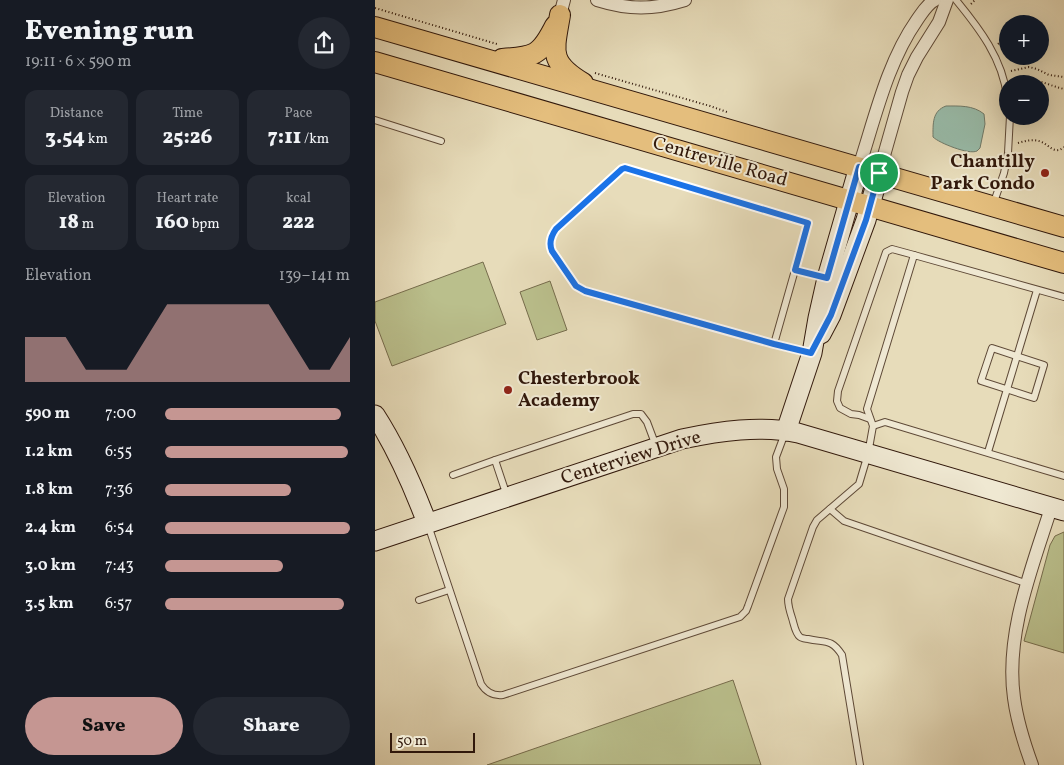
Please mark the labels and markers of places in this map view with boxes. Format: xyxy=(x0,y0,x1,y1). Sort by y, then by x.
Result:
place label: Chantilly Park Condo xyxy=(930,149,1035,197)
pin xyxy=(858,152,900,194)
marker: Chantilly Park Condo xyxy=(1039,167,1051,179)
place label: Chesterbrook Academy xyxy=(518,366,640,414)
marker: Chesterbrook Academy xyxy=(502,384,514,396)

